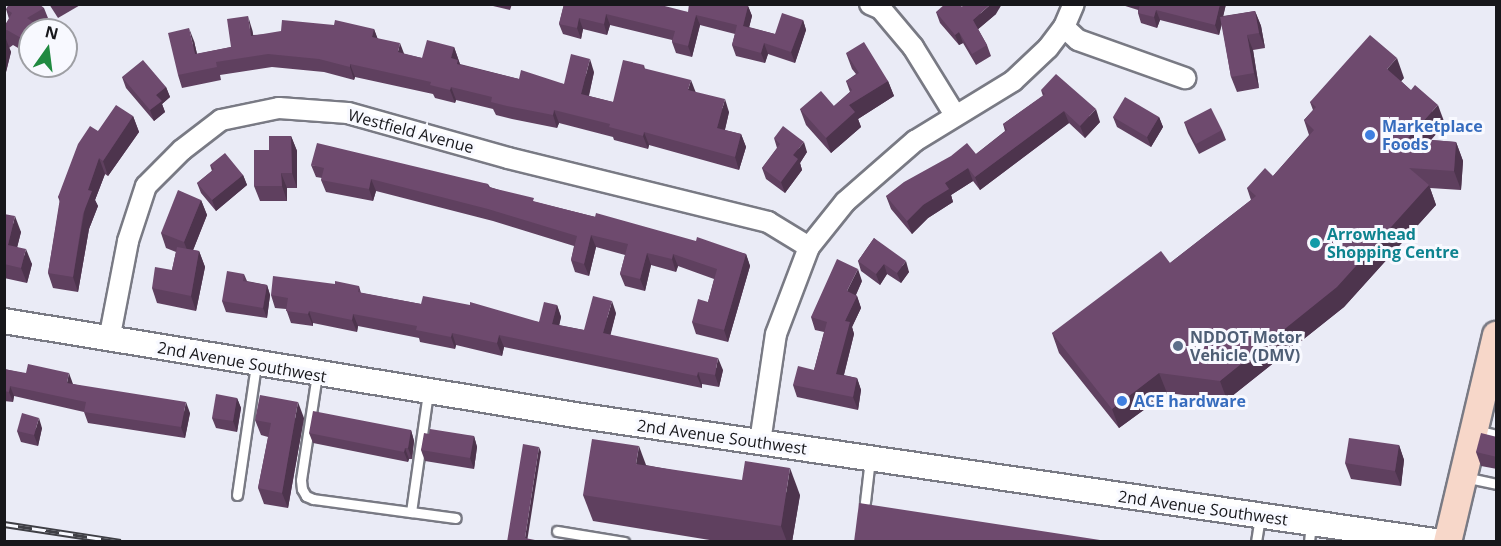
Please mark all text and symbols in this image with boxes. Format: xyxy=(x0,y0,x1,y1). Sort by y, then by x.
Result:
north arrow xyxy=(18,18,78,78)
text: N xyxy=(43,20,61,45)
street label: Westfield Avenue xyxy=(346,105,476,157)
place label: Marketplace Foods xyxy=(1382,116,1483,154)
marker: Marketplace Foods xyxy=(1363,128,1377,142)
place label: Arrowhead Shopping Centre xyxy=(1327,224,1459,262)
marker: Arrowhead Shopping Centre xyxy=(1308,236,1322,250)
place label: NDDOT Motor Vehicle (DMV) xyxy=(1190,327,1302,365)
street label: 2nd Avenue Southwest xyxy=(156,338,328,386)
marker: NDDOT Motor Vehicle (DMV) xyxy=(1171,339,1185,353)
place label: ACE hardware xyxy=(1134,391,1246,411)
marker: ACE hardware xyxy=(1115,394,1129,408)
street label: 2nd Avenue Southwest xyxy=(636,416,808,458)
street label: 2nd Avenue Southwest xyxy=(1117,487,1289,529)

